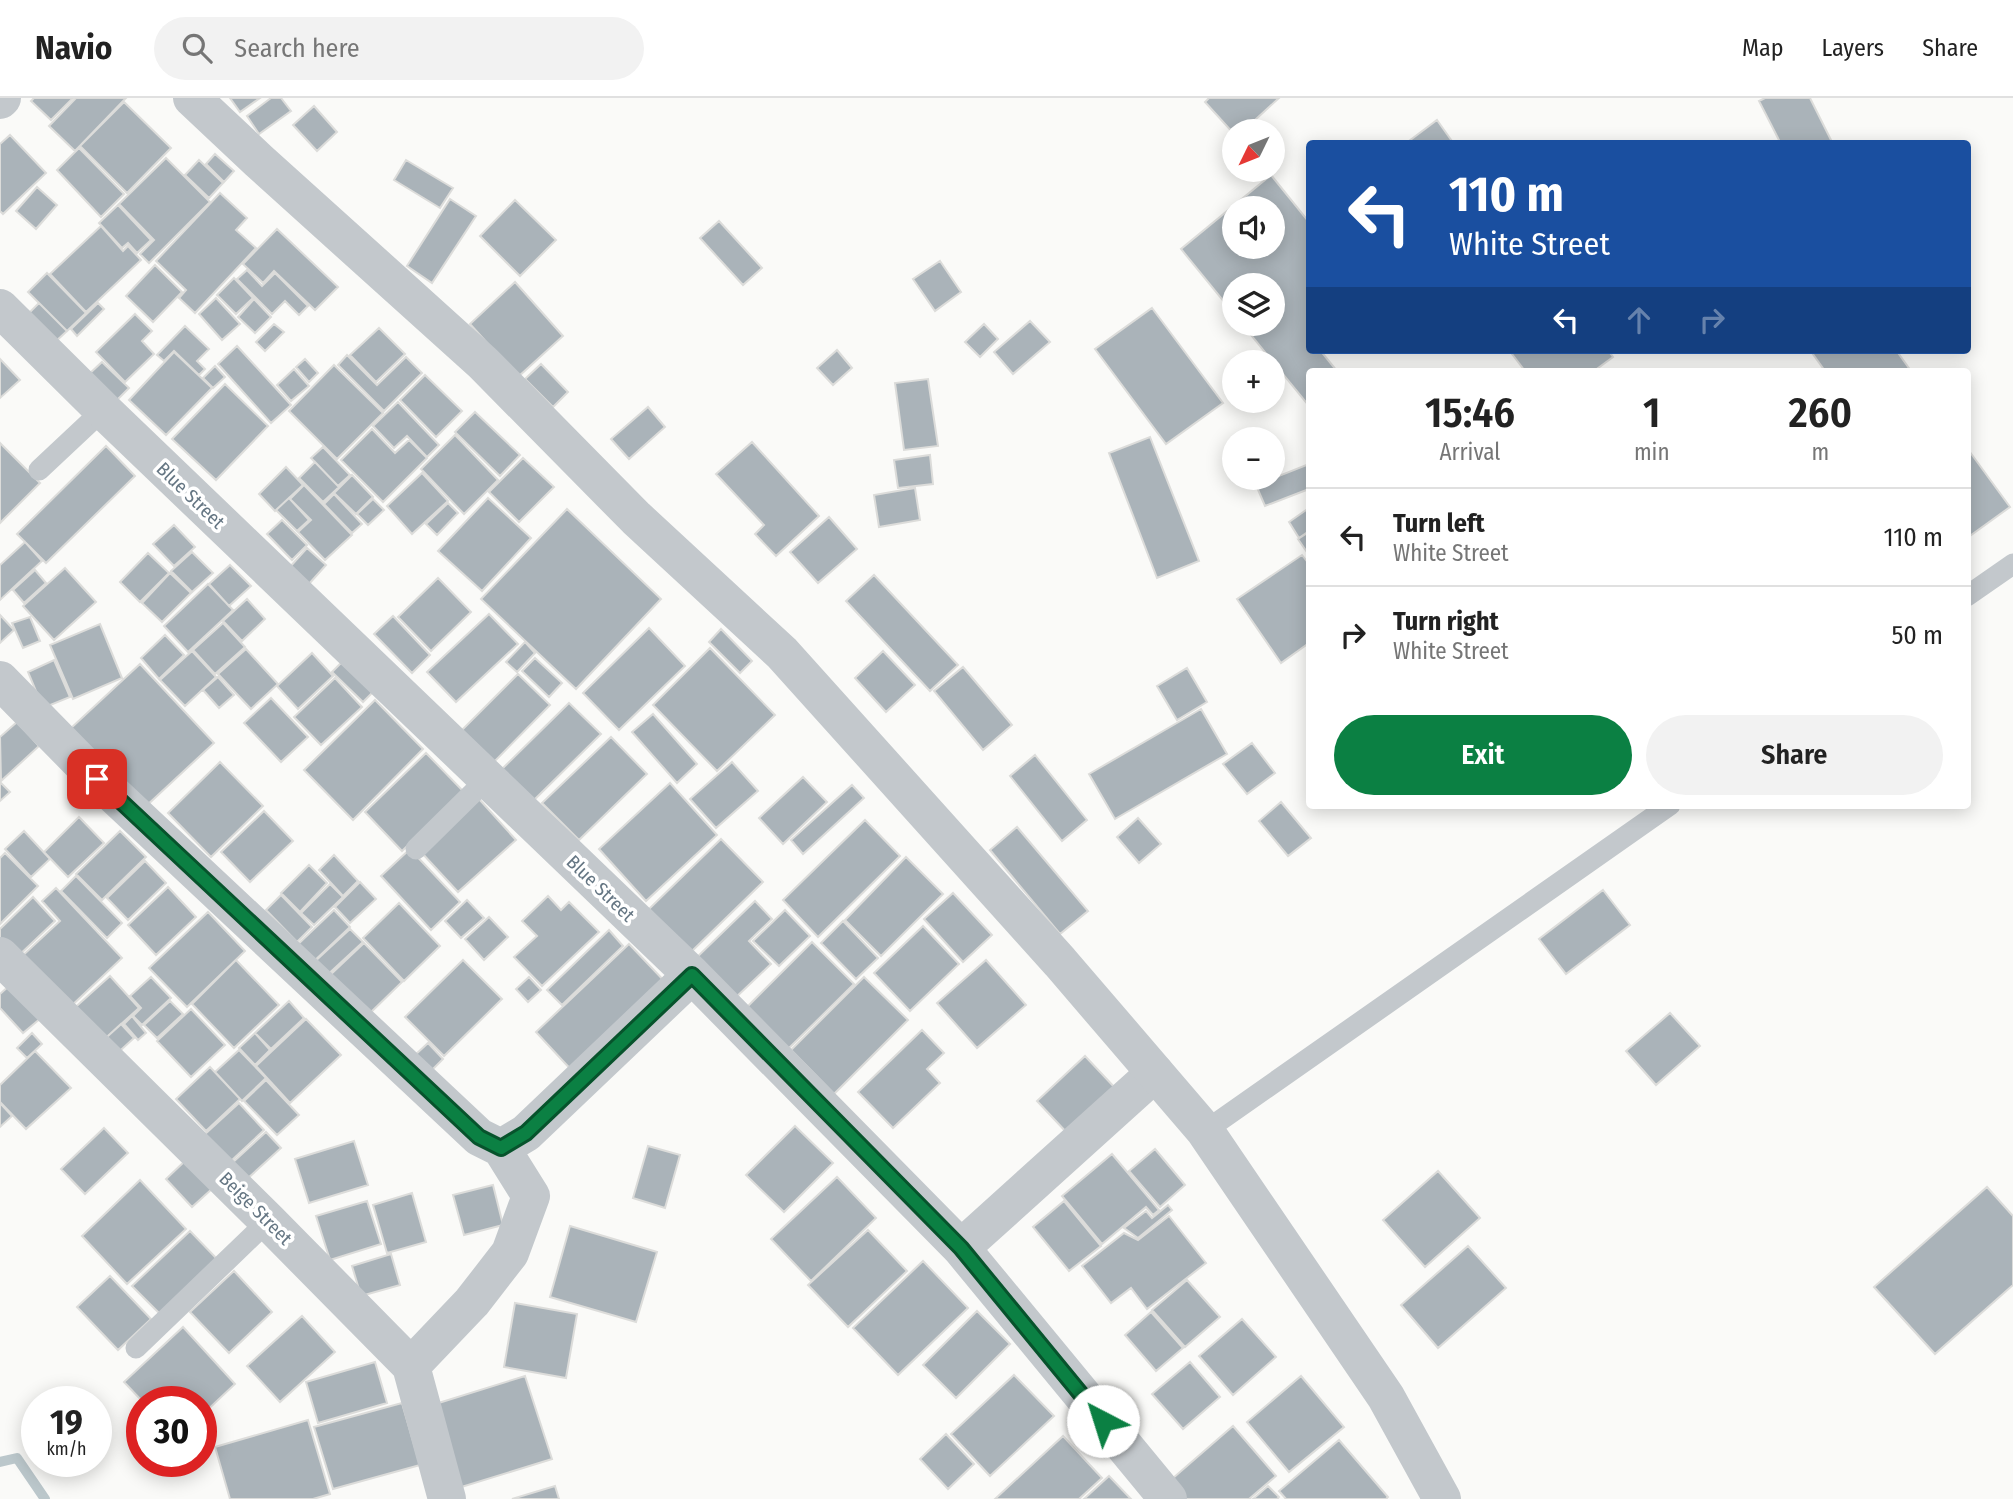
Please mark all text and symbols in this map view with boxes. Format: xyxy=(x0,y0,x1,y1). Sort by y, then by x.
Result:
search box xyxy=(154,17,644,80)
text: Navio xyxy=(35,28,112,68)
icon: search xyxy=(178,29,216,67)
text: Search here xyxy=(234,33,360,64)
text: Map xyxy=(1742,34,1784,62)
text: Layers xyxy=(1822,34,1884,62)
text: Share xyxy=(1922,34,1978,62)
north arrow xyxy=(1222,119,1284,182)
map controls xyxy=(1222,119,1285,490)
text: 110 m xyxy=(1449,165,1564,224)
icon: left xyxy=(1334,168,1425,259)
button: sound xyxy=(1222,196,1285,259)
text: White Street xyxy=(1449,225,1610,263)
button: layers xyxy=(1222,273,1285,336)
icon: left xyxy=(1547,301,1585,339)
icon: ahead xyxy=(1620,301,1658,339)
icon: right xyxy=(1693,301,1731,339)
button: + xyxy=(1222,350,1285,413)
text: 15:46 xyxy=(1425,388,1515,438)
text: 1 xyxy=(1643,388,1660,438)
text: 260 xyxy=(1788,388,1852,438)
button: − xyxy=(1222,427,1285,490)
text: Arrival xyxy=(1439,438,1500,466)
text: min xyxy=(1634,438,1670,466)
text: m xyxy=(1811,438,1829,466)
street label: Blue Street xyxy=(152,457,230,534)
text: Turn left xyxy=(1393,508,1485,539)
icon: left xyxy=(1334,518,1372,556)
text: 110 m xyxy=(1883,522,1943,553)
text: White Street xyxy=(1393,539,1509,567)
text: Turn right xyxy=(1393,606,1499,637)
icon: right xyxy=(1334,616,1372,654)
text: 50 m xyxy=(1891,620,1943,651)
text: White Street xyxy=(1393,637,1509,665)
button: Exit xyxy=(1334,715,1632,795)
button: Share xyxy=(1646,715,1943,795)
pin xyxy=(67,749,127,809)
icon: arrive xyxy=(78,760,116,798)
street label: Blue Street xyxy=(562,850,640,927)
street label: Beige Street xyxy=(214,1167,297,1250)
position arrow xyxy=(1066,1384,1140,1458)
speed limit sign: 30 xyxy=(126,1386,217,1477)
text: 19 xyxy=(50,1401,83,1443)
text: km/h xyxy=(46,1438,87,1460)

